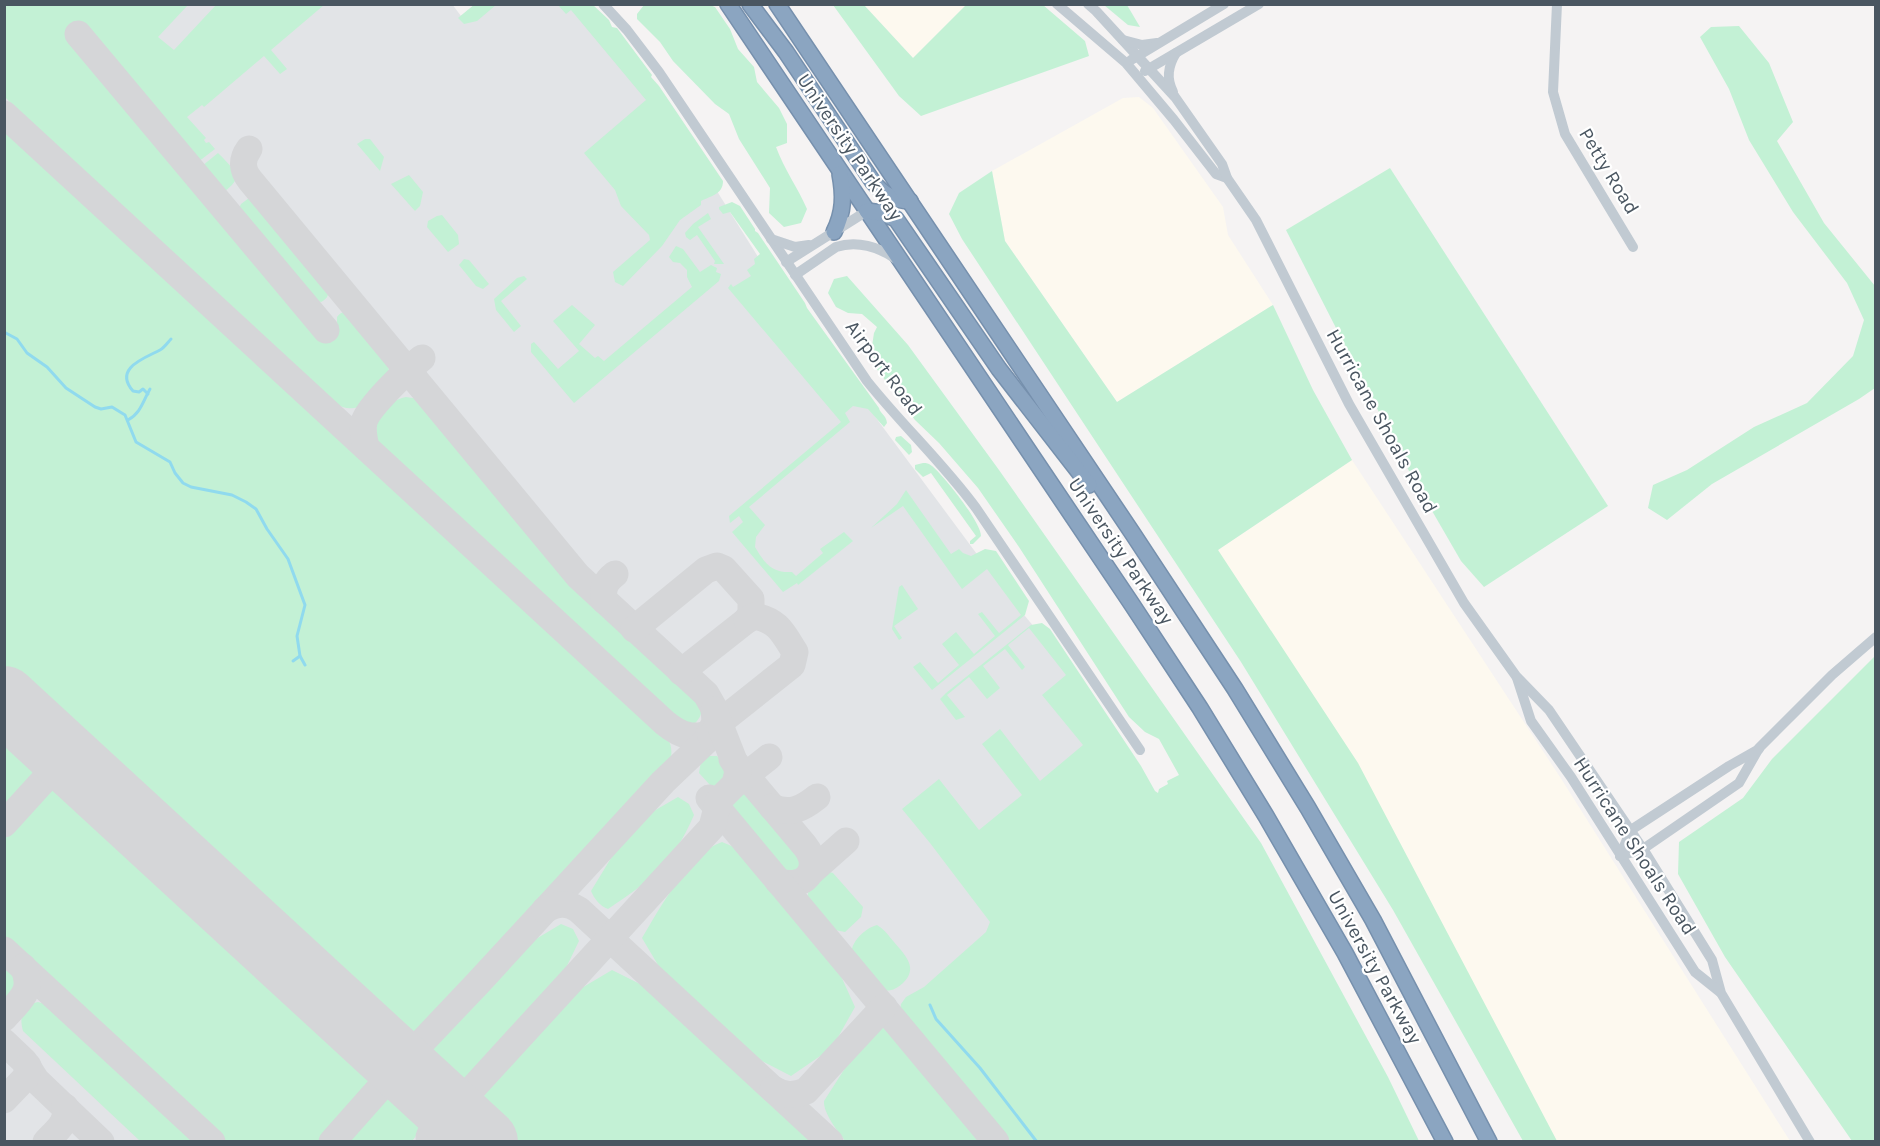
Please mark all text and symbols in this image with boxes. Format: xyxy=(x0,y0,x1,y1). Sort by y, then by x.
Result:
street label: University Parkway xyxy=(792,69,908,225)
street label: Petty Road xyxy=(1574,124,1644,218)
street label: Airport Road xyxy=(841,316,927,420)
street label: Hurricane Shoals Road xyxy=(1322,325,1442,517)
street label: University Parkway xyxy=(1063,473,1179,629)
street label: Hurricane Shoals Road xyxy=(1569,753,1701,939)
street label: University Parkway xyxy=(1323,886,1427,1048)

